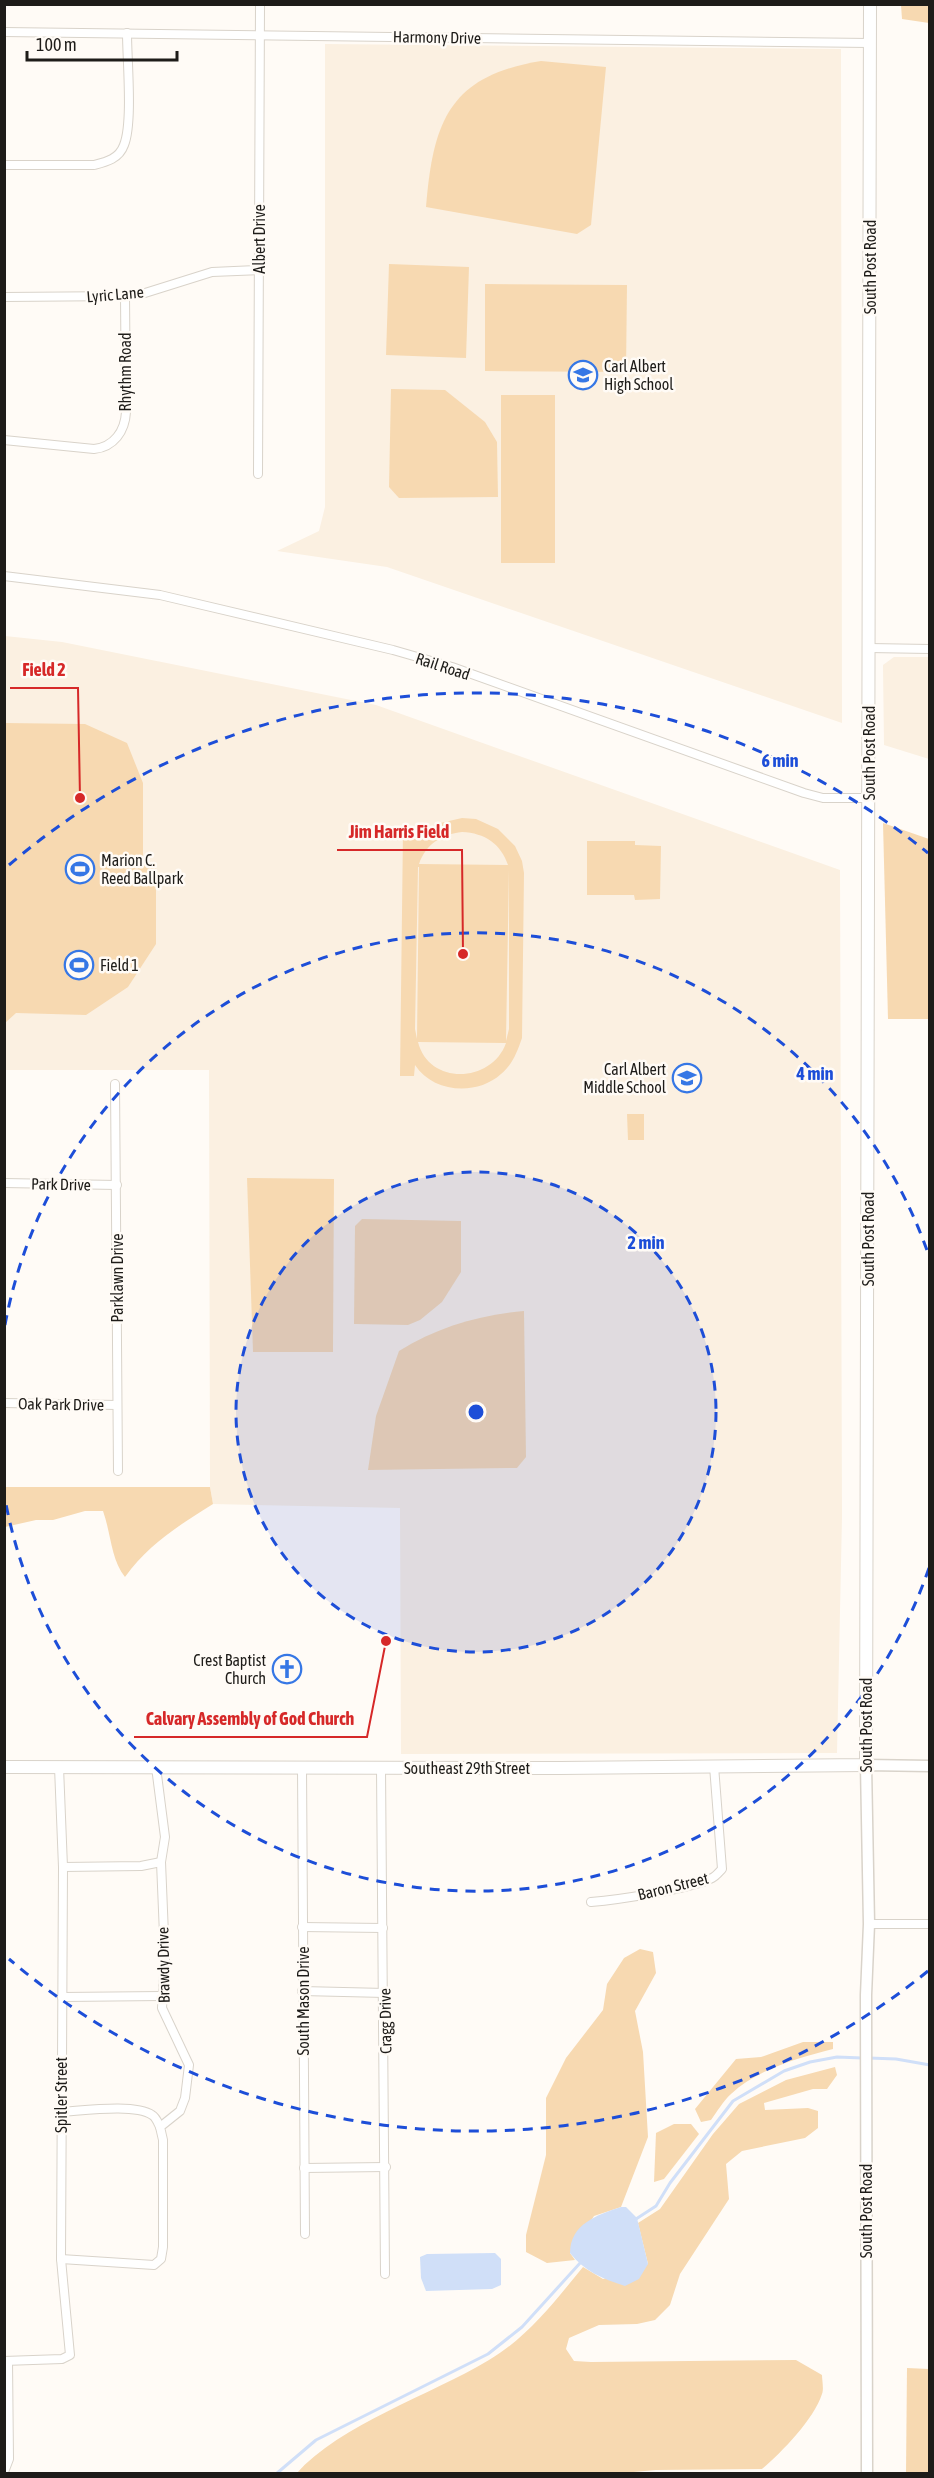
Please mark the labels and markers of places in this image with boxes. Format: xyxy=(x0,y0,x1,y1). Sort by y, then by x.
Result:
place label: Carl Albert High School xyxy=(604,357,674,394)
school or university icon: Carl Albert High School xyxy=(567,359,599,391)
callout: Field 2 xyxy=(10,652,78,688)
callout: Jim Harris Field xyxy=(337,814,462,850)
place label: Marion C. Reed Ballpark xyxy=(101,851,183,888)
sports icon: Marion C. Reed Ballpark xyxy=(64,853,96,885)
sports icon: Field 1 xyxy=(63,949,95,981)
place label: Field 1 xyxy=(100,956,139,974)
place label: Carl Albert Middle School xyxy=(583,1060,667,1096)
school or university icon: Carl Albert Middle School xyxy=(671,1062,703,1094)
centre of rings xyxy=(466,1402,486,1422)
place label: Crest Baptist Church xyxy=(193,1651,266,1687)
church icon: Crest Baptist Church xyxy=(271,1653,303,1685)
callout: Calvary Assembly of God Church xyxy=(134,1701,367,1737)

